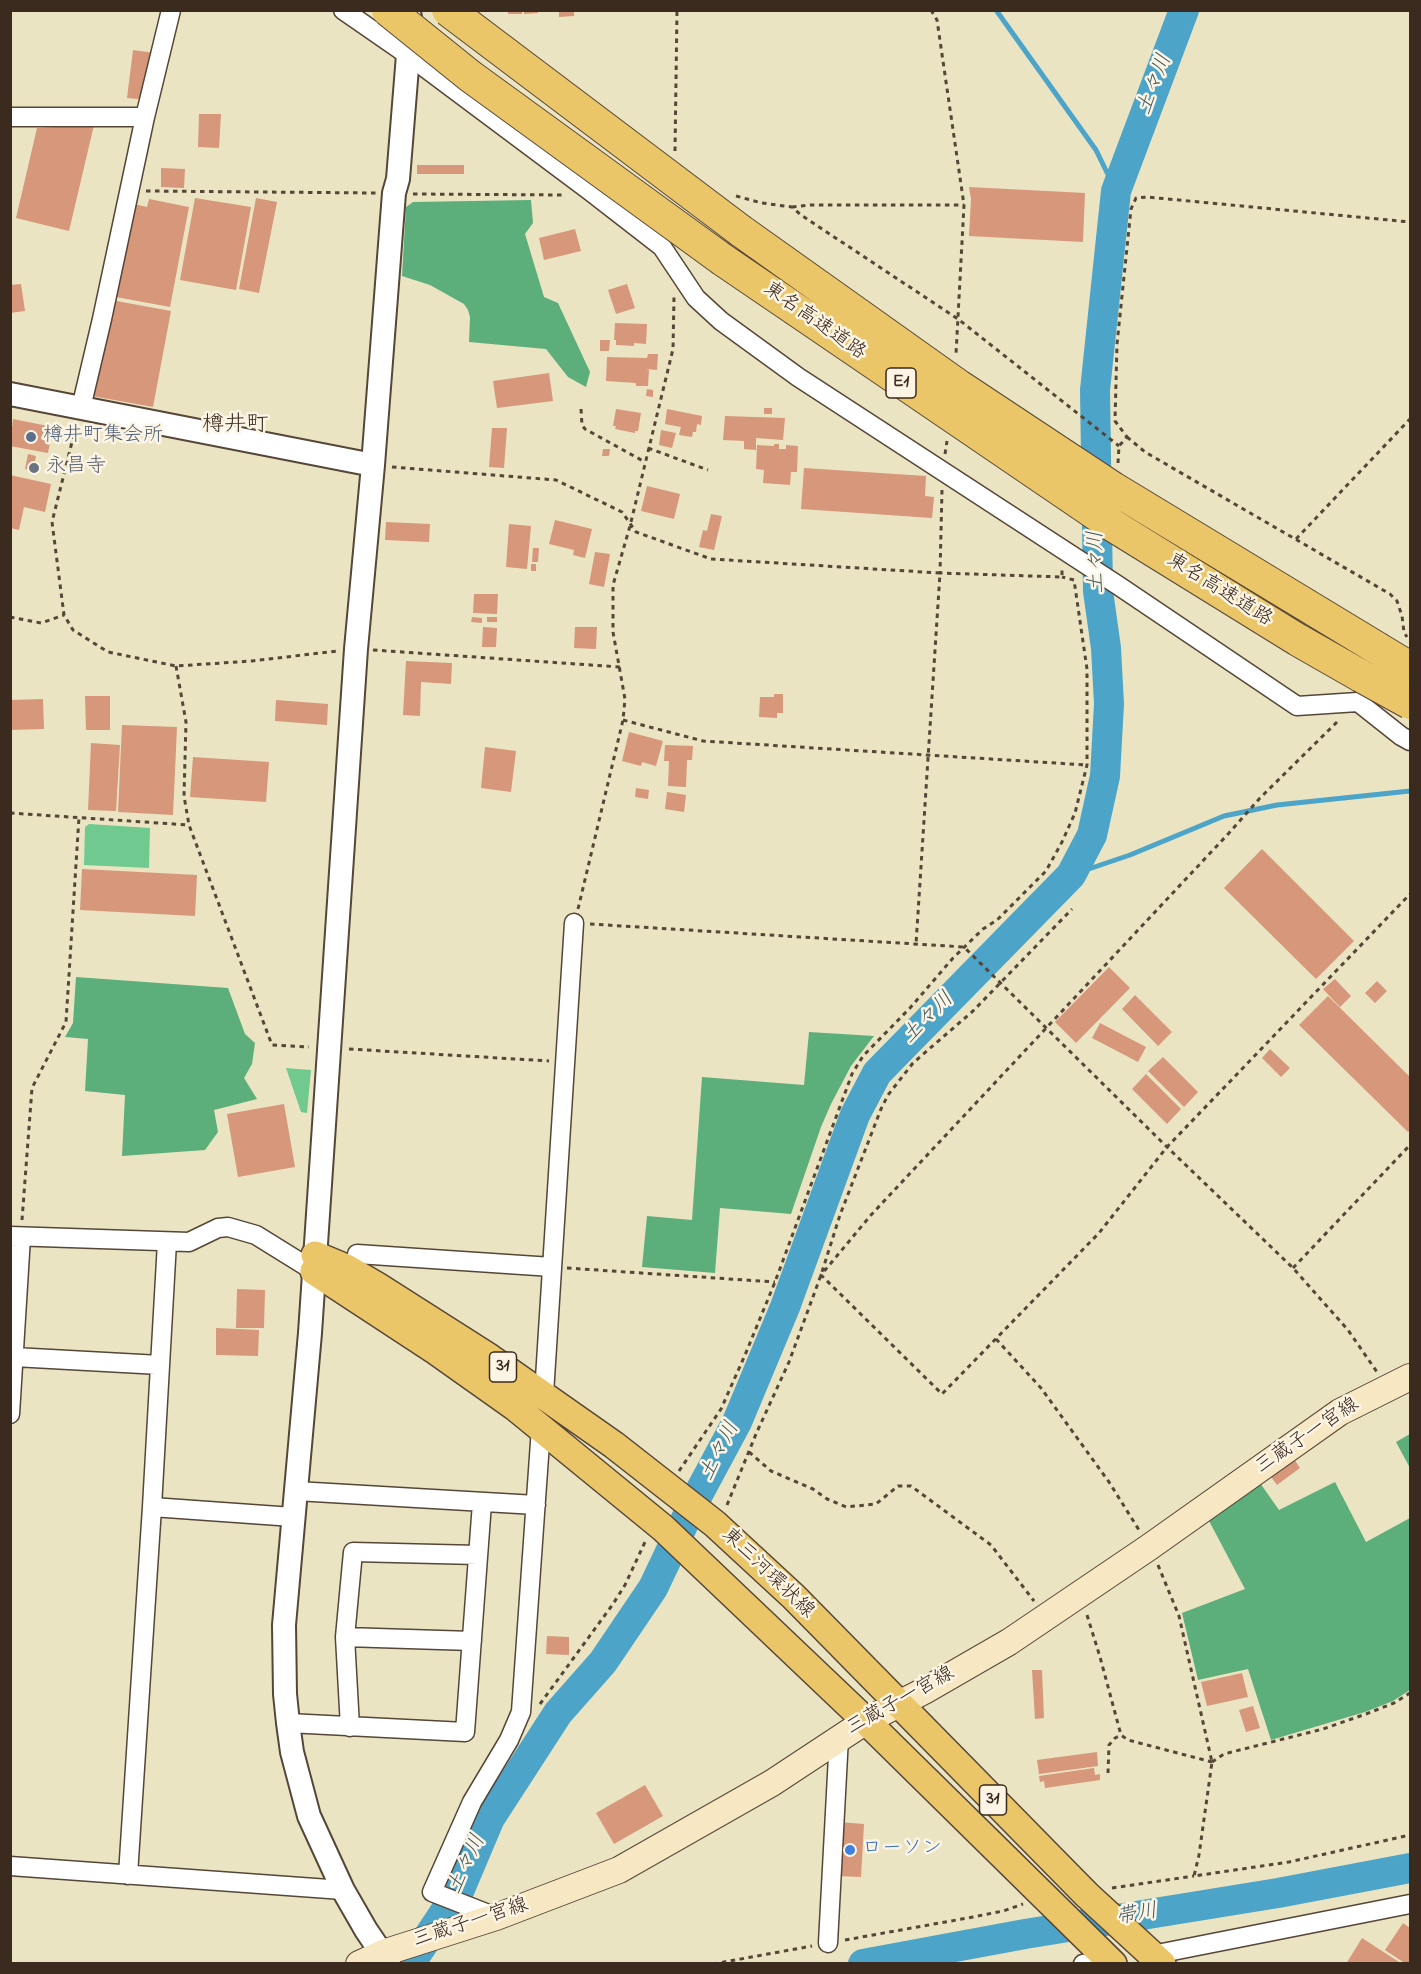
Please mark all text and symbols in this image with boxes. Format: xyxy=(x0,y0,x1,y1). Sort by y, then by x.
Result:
water label: 土々川 xyxy=(1133,51,1179,119)
street label: 東名高速道路 xyxy=(758,278,870,366)
road number: E1 xyxy=(886,368,916,398)
district label: 樽井町 xyxy=(202,413,268,439)
place label: 樽井町集会所 xyxy=(43,425,163,449)
marker: 樽井町集会所 xyxy=(24,430,38,444)
place label: 永昌寺 xyxy=(46,456,106,480)
marker: 永昌寺 xyxy=(27,461,41,475)
water label: 土々川 xyxy=(1085,530,1111,594)
street label: 東名高速道路 xyxy=(1162,549,1276,633)
water label: 土々川 xyxy=(898,988,960,1050)
road number: 31 xyxy=(490,1352,516,1382)
street label: 三蔵子一宮線 xyxy=(1252,1394,1364,1480)
water label: 土々川 xyxy=(695,1418,747,1486)
street label: 東三河環状線 xyxy=(716,1524,818,1624)
street label: 三蔵子一宮線 xyxy=(843,1662,959,1742)
road number: 31 xyxy=(980,1785,1006,1815)
water label: 土々川 xyxy=(443,1831,493,1899)
place label: ローソン xyxy=(862,1838,942,1862)
marker: ローソン xyxy=(843,1843,857,1857)
street label: 三蔵子一宮線 xyxy=(410,1894,532,1954)
water label: 帯川 xyxy=(1114,1900,1160,1932)

